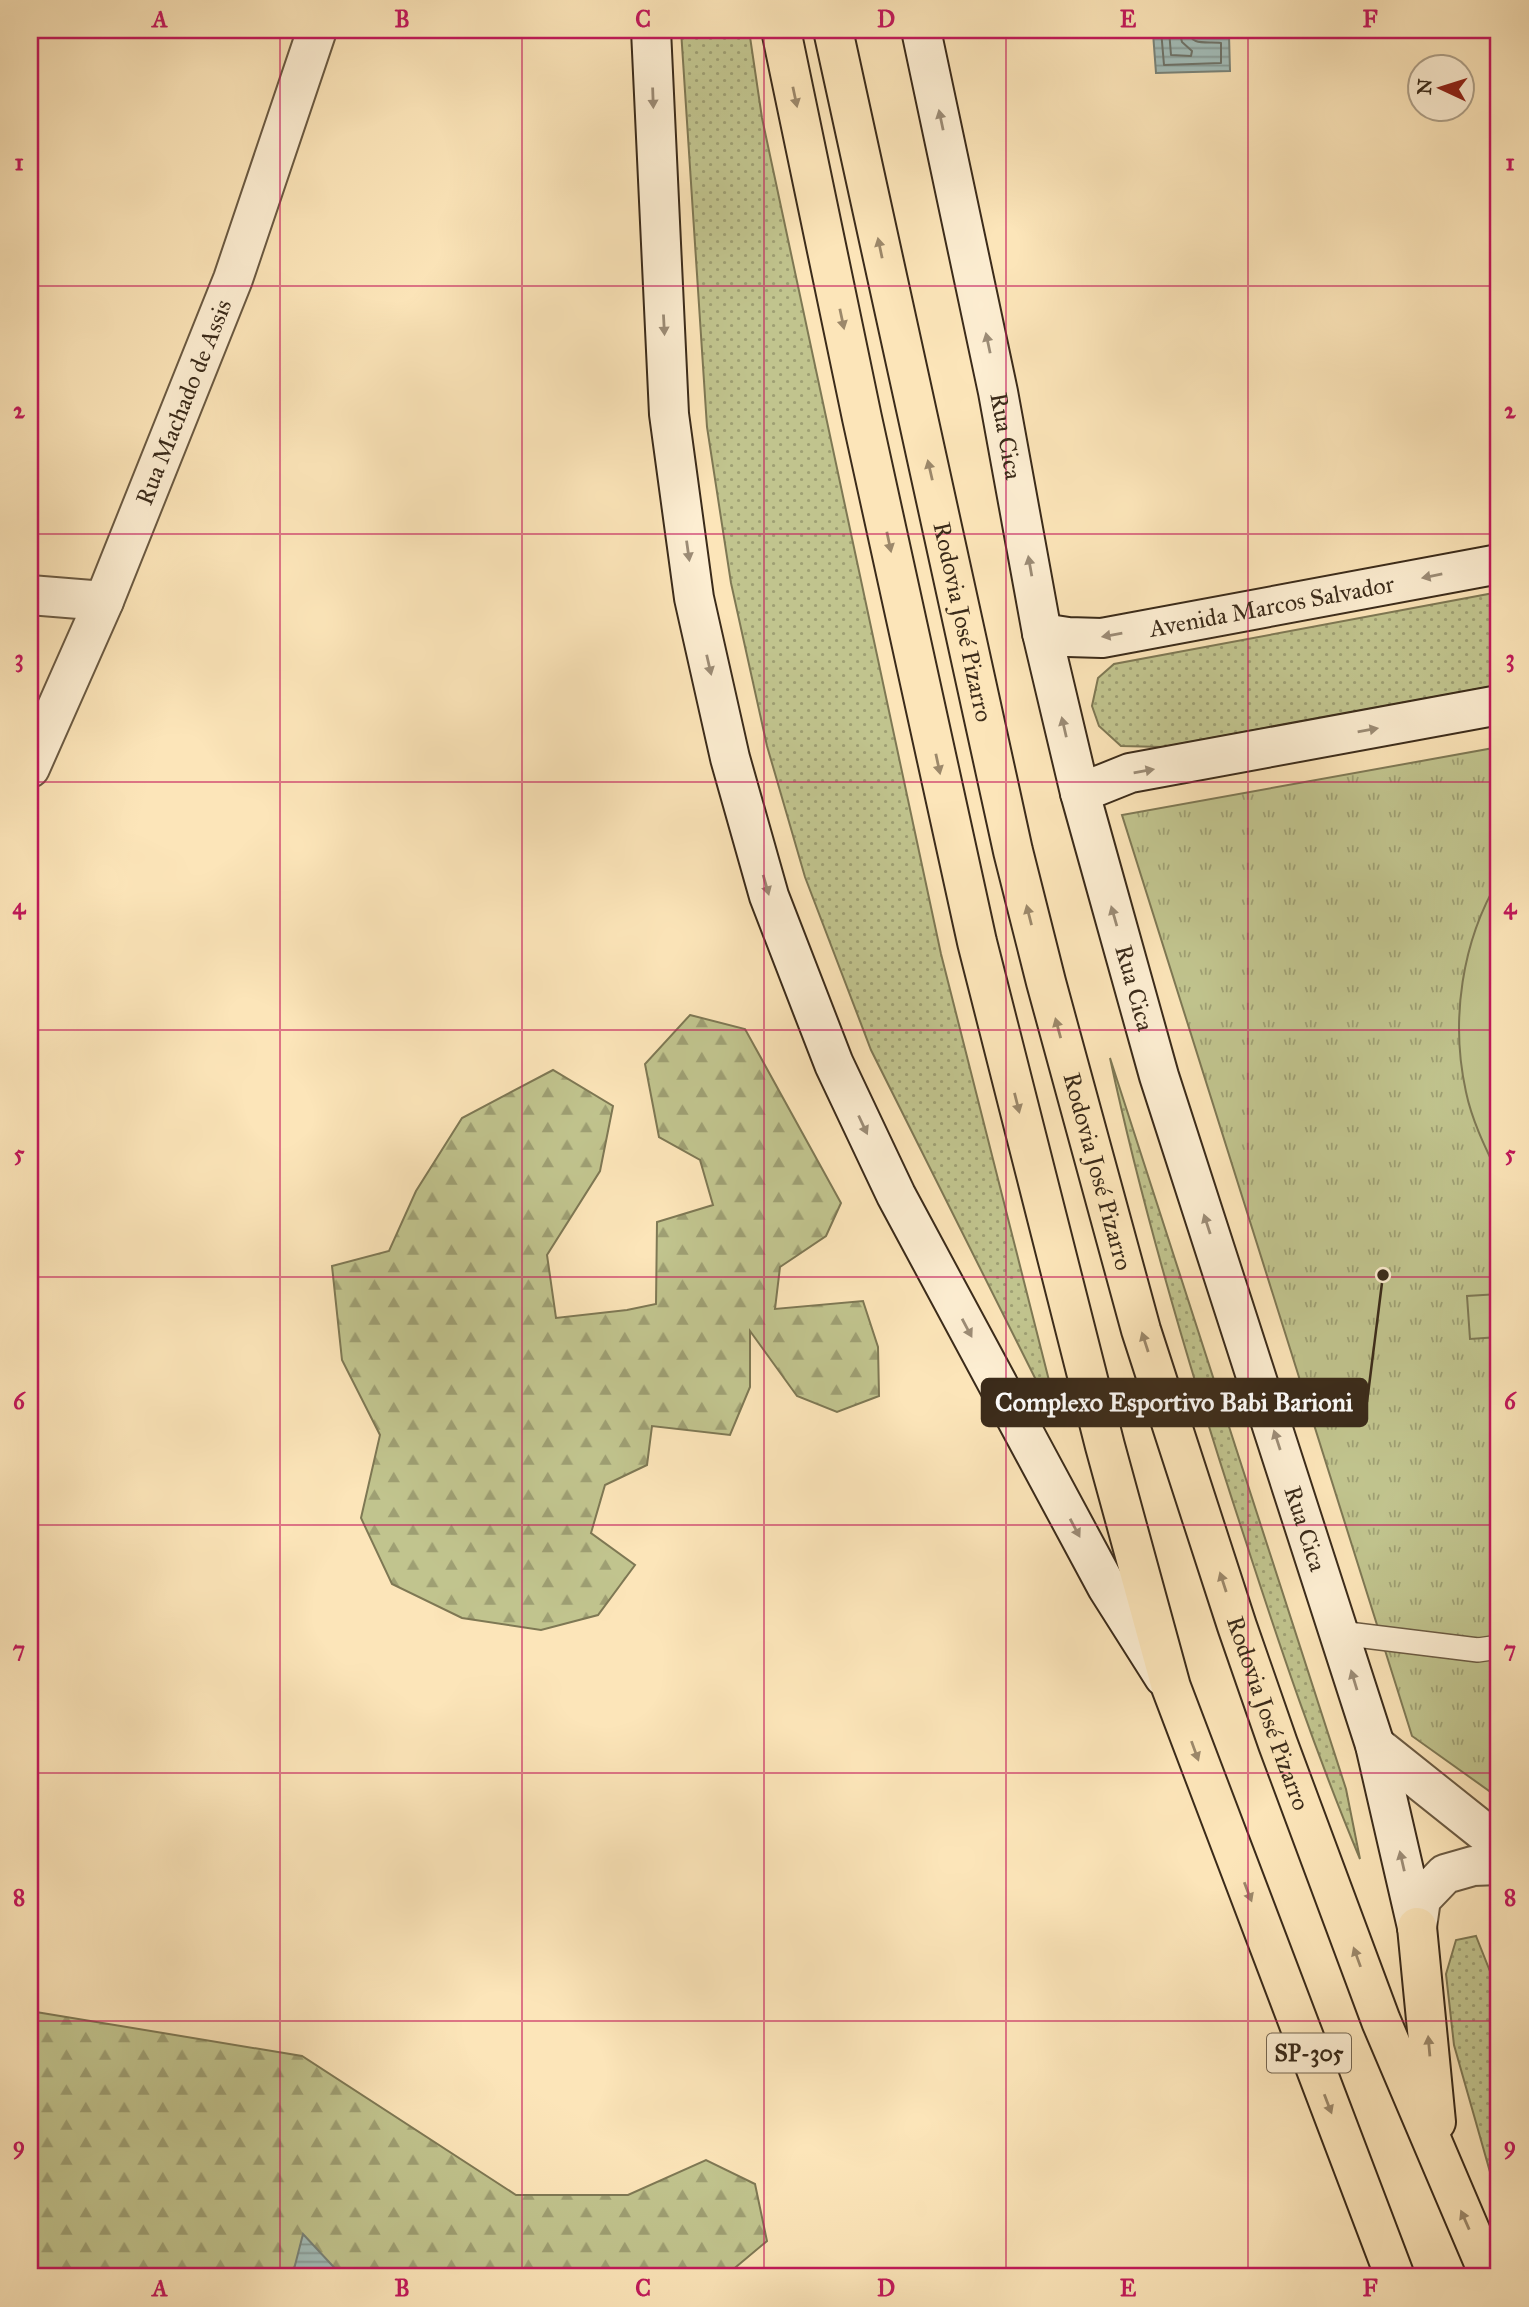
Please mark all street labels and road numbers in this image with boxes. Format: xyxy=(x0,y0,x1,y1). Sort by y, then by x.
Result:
street label: Rua Machado de Assis xyxy=(129,295,238,509)
street label: Rua Cica xyxy=(983,390,1029,483)
street label: Rodovia José Pizarro xyxy=(926,519,999,725)
street label: Avenida Marcos Salvador xyxy=(1146,569,1397,644)
street label: Rua Cica xyxy=(1108,942,1161,1035)
street label: Rodovia José Pizarro xyxy=(1056,1069,1139,1274)
street label: Rua Cica xyxy=(1277,1482,1333,1576)
street label: Rodovia José Pizarro xyxy=(1220,1612,1316,1814)
road number: SP-305 xyxy=(1267,2034,1351,2072)

